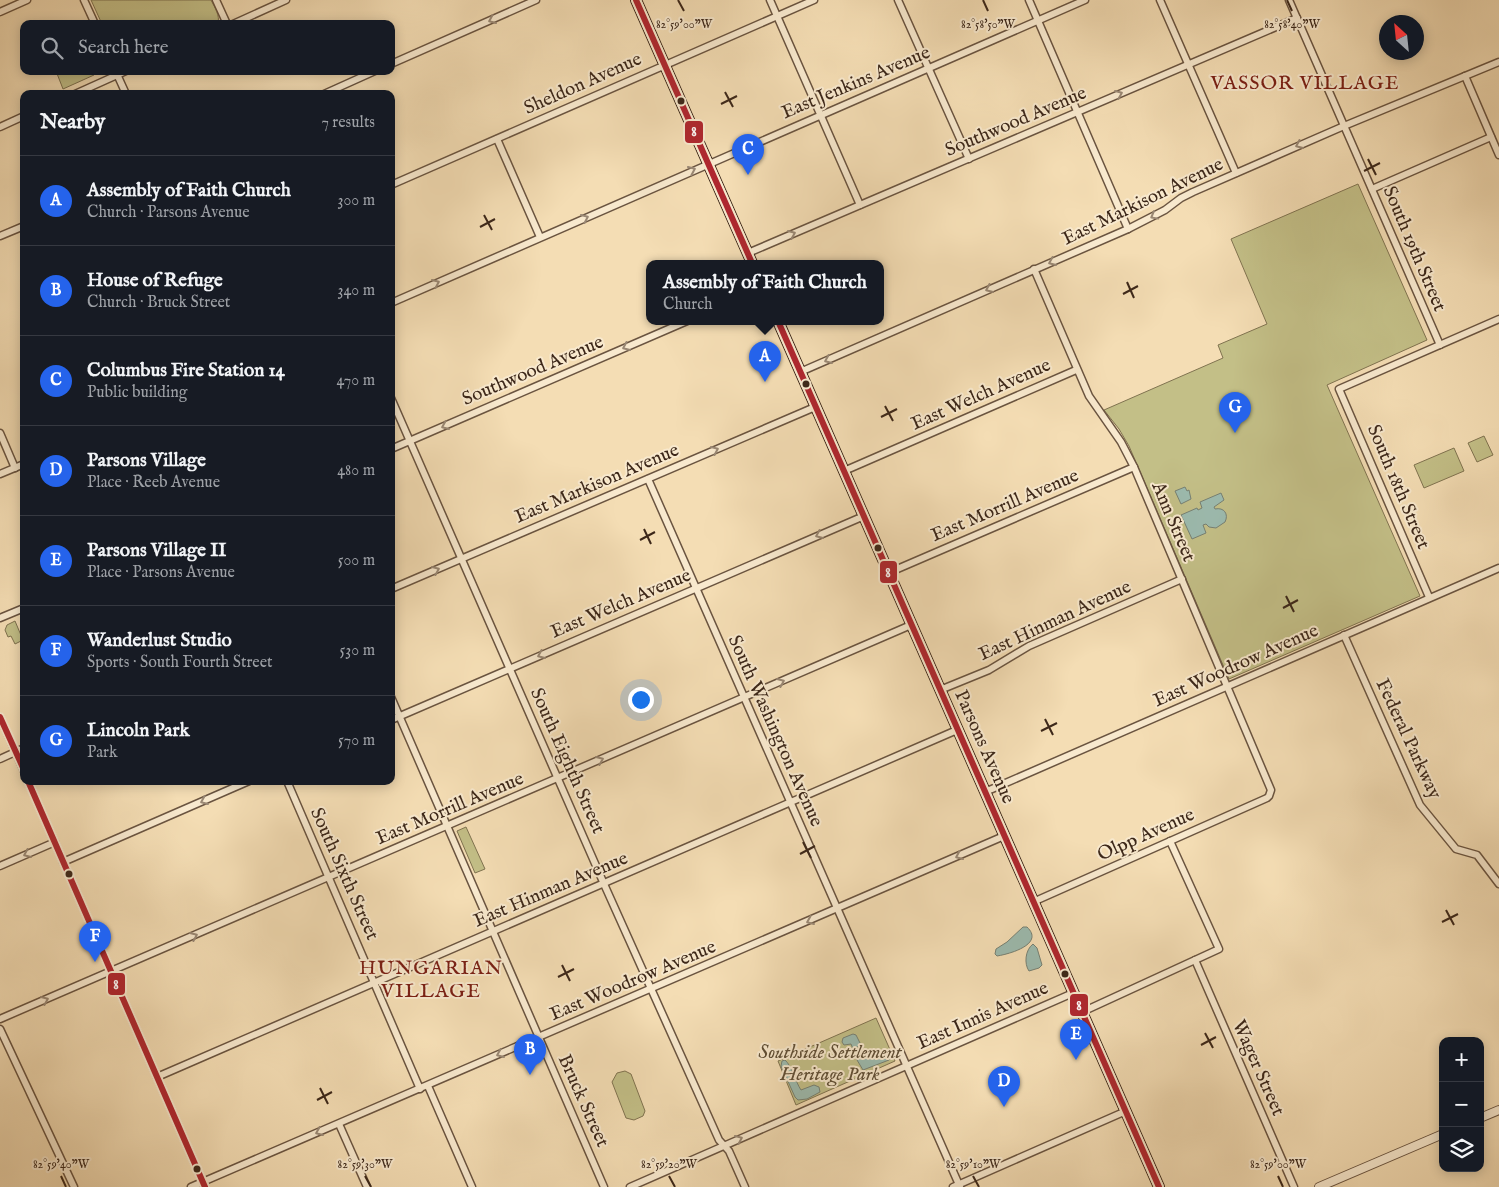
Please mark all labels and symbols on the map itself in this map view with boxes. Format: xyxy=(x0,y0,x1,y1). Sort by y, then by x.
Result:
one-way arrow xyxy=(488,13,497,24)
north arrow xyxy=(1379,15,1424,60)
text: 82°59'00"W xyxy=(656,17,713,32)
text: 82°58'50"W xyxy=(961,17,1016,32)
text: 82°58'40"W xyxy=(1264,17,1320,32)
street label: East Jenkins Avenue xyxy=(778,41,934,125)
street label: Sheldon Avenue xyxy=(520,47,646,121)
district label: VASSOR VILLAGE xyxy=(1209,71,1400,96)
street label: Southwood Avenue xyxy=(942,81,1091,163)
one-way arrow xyxy=(1114,90,1123,101)
unlabelled marker xyxy=(676,96,686,106)
line badge: 8 xyxy=(684,120,704,144)
text: 8 xyxy=(691,123,697,141)
pin: C xyxy=(732,134,764,175)
one-way arrow xyxy=(1295,139,1304,150)
street label: East Markison Avenue xyxy=(1059,152,1228,251)
one-way arrow xyxy=(687,166,696,177)
street label: South 19th Street xyxy=(1377,183,1451,316)
one-way arrow xyxy=(1150,210,1159,220)
one-way arrow xyxy=(580,213,589,224)
one-way arrow xyxy=(788,230,796,240)
one-way arrow xyxy=(1048,255,1057,266)
one-way arrow xyxy=(431,279,440,290)
one-way arrow xyxy=(985,282,994,293)
street label: Southwood Avenue xyxy=(459,330,608,412)
one-way arrow xyxy=(622,341,631,352)
pin: A xyxy=(749,341,781,382)
one-way arrow xyxy=(824,353,833,364)
street label: East Welch Avenue xyxy=(908,353,1055,437)
unlabelled marker xyxy=(801,379,811,389)
pin: G xyxy=(1219,392,1251,433)
one-way arrow xyxy=(441,419,450,430)
street label: South 18th Street xyxy=(1361,421,1435,553)
street label: East Markison Avenue xyxy=(511,438,683,529)
one-way arrow xyxy=(710,446,719,456)
street label: East Morrill Avenue xyxy=(927,464,1083,548)
street label: Ann Street xyxy=(1145,478,1201,566)
one-way arrow xyxy=(815,529,824,540)
unlabelled marker xyxy=(873,543,883,553)
line badge: 8 xyxy=(879,560,898,584)
street label: East Welch Avenue xyxy=(547,563,695,644)
text: 8 xyxy=(885,564,891,582)
one-way arrow xyxy=(431,566,440,576)
street label: East Hinman Avenue xyxy=(975,575,1135,667)
street label: East Woodrow Avenue xyxy=(1150,619,1323,713)
street label: South Washington Avenue xyxy=(722,632,828,831)
one-way arrow xyxy=(537,649,546,660)
street label: Federal Parkway xyxy=(1370,675,1447,804)
one-way arrow xyxy=(776,677,785,688)
street label: South Eighth Street xyxy=(524,684,610,838)
street label: Parsons Avenue xyxy=(948,686,1020,808)
your location xyxy=(628,687,654,713)
one-way arrow xyxy=(595,756,604,767)
street label: East Morrill Avenue xyxy=(372,767,528,851)
one-way arrow xyxy=(200,794,209,805)
street label: Olpp Avenue xyxy=(1094,803,1199,867)
street label: South Sixth Street xyxy=(304,804,384,944)
one-way arrow xyxy=(23,847,32,858)
street label: East Hinman Avenue xyxy=(470,847,632,933)
one-way arrow xyxy=(955,849,964,860)
unlabelled marker xyxy=(64,869,74,879)
one-way arrow xyxy=(806,914,815,925)
pin: F xyxy=(79,921,111,962)
one-way arrow xyxy=(189,931,198,942)
street label: East Woodrow Avenue xyxy=(546,935,720,1027)
district label: HUNGARIAN VILLAGE xyxy=(359,956,503,1004)
unlabelled marker xyxy=(1060,969,1070,979)
line badge: 8 xyxy=(107,972,126,996)
text: 8 xyxy=(113,976,119,994)
street label: East Innis Avenue xyxy=(914,976,1053,1056)
line badge: 8 xyxy=(1069,993,1089,1017)
one-way arrow xyxy=(40,996,49,1007)
text: 8 xyxy=(1076,997,1082,1015)
street label: Wager Street xyxy=(1226,1016,1290,1120)
pin: E xyxy=(1060,1019,1092,1060)
pin: B xyxy=(514,1034,546,1075)
park label: Southside Settlement Heritage Park xyxy=(758,1041,903,1087)
one-way arrow xyxy=(496,1048,505,1059)
street label: Bruck Street xyxy=(552,1051,614,1152)
pin: D xyxy=(988,1066,1020,1107)
one-way arrow xyxy=(315,1126,324,1137)
one-way arrow xyxy=(734,1135,743,1146)
text: 82°59'40"W xyxy=(33,1157,90,1172)
text: 82°59'30"W xyxy=(338,1157,393,1172)
text: 82°59'20"W xyxy=(641,1157,698,1172)
text: 82°59'10"W xyxy=(946,1157,1001,1172)
text: 82°59'00"W xyxy=(1250,1157,1307,1172)
unlabelled marker xyxy=(192,1164,202,1174)

